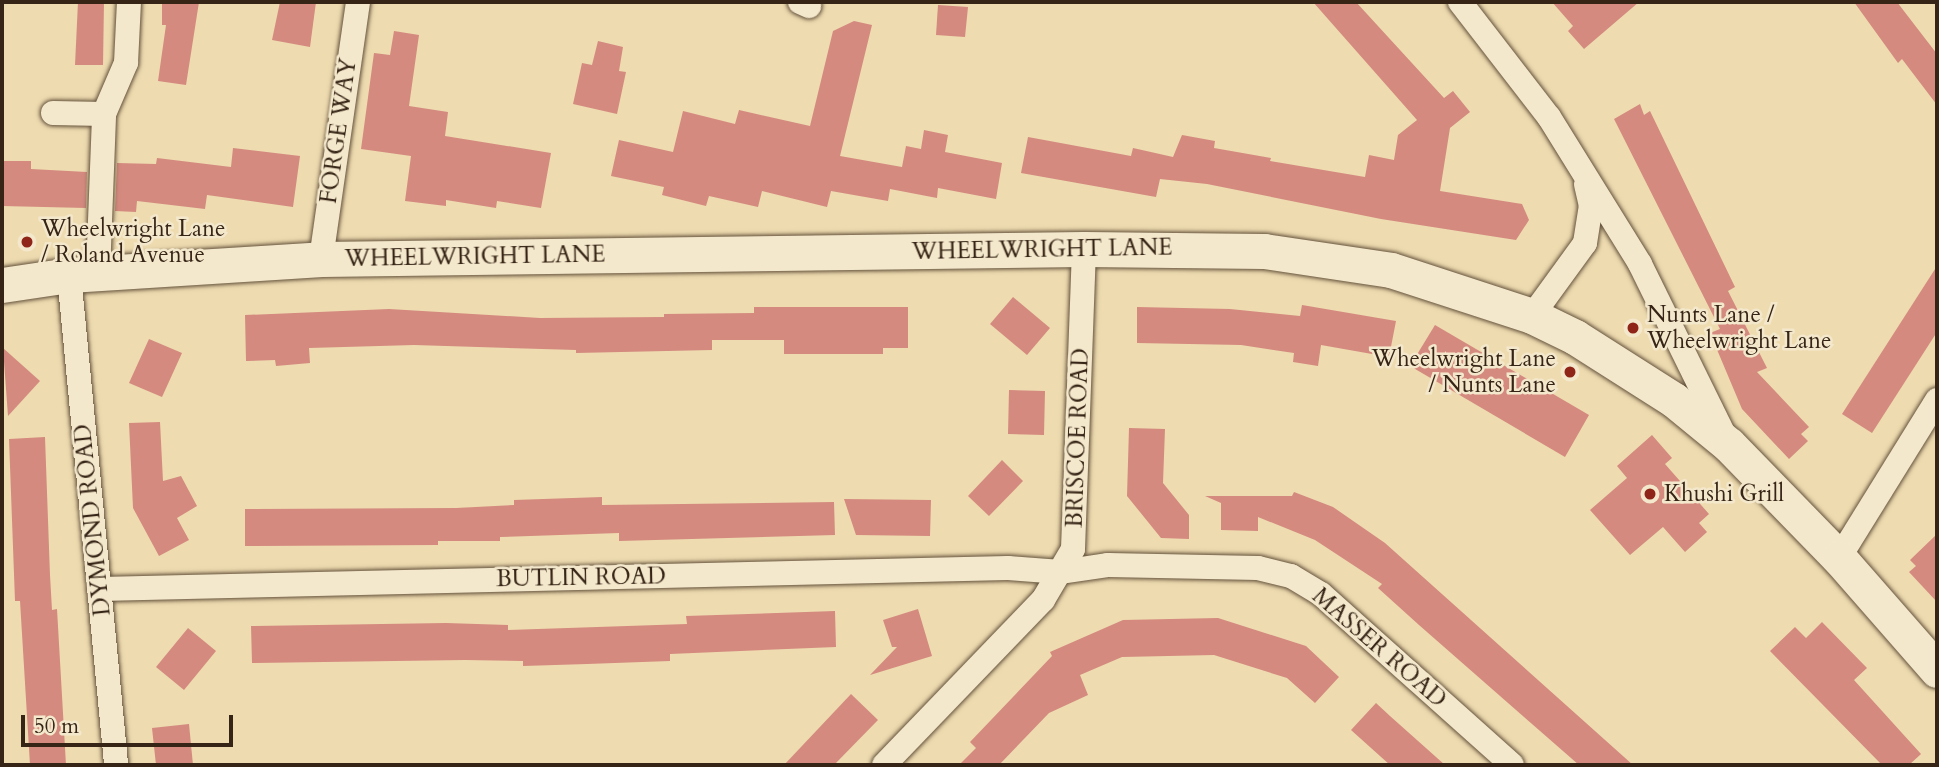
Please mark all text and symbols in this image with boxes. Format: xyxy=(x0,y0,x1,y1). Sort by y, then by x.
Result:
street label: FORGE WAY xyxy=(315,57,363,205)
place label: Wheelwright Lane / Roland Avenue xyxy=(41,215,225,269)
marker: Wheelwright Lane / Roland Avenue xyxy=(19,234,35,250)
street label: WHEELWRIGHT LANE xyxy=(911,234,1173,266)
street label: WHEELWRIGHT LANE xyxy=(344,241,606,273)
place label: Nunts Lane / Wheelwright Lane xyxy=(1647,301,1831,355)
marker: Nunts Lane / Wheelwright Lane xyxy=(1625,320,1641,336)
place label: Wheelwright Lane / Nunts Lane xyxy=(1372,345,1556,399)
street label: BRISCOE ROAD xyxy=(1061,348,1095,528)
marker: Wheelwright Lane / Nunts Lane xyxy=(1562,364,1578,380)
street label: DYMOND ROAD xyxy=(69,423,117,617)
place label: Khushi Grill xyxy=(1664,480,1784,508)
marker: Khushi Grill xyxy=(1642,486,1658,502)
street label: BUTLIN ROAD xyxy=(496,563,666,593)
street label: MASSER ROAD xyxy=(1306,582,1452,714)
scale bar xyxy=(24,700,236,744)
text: 50 m xyxy=(34,712,79,741)

